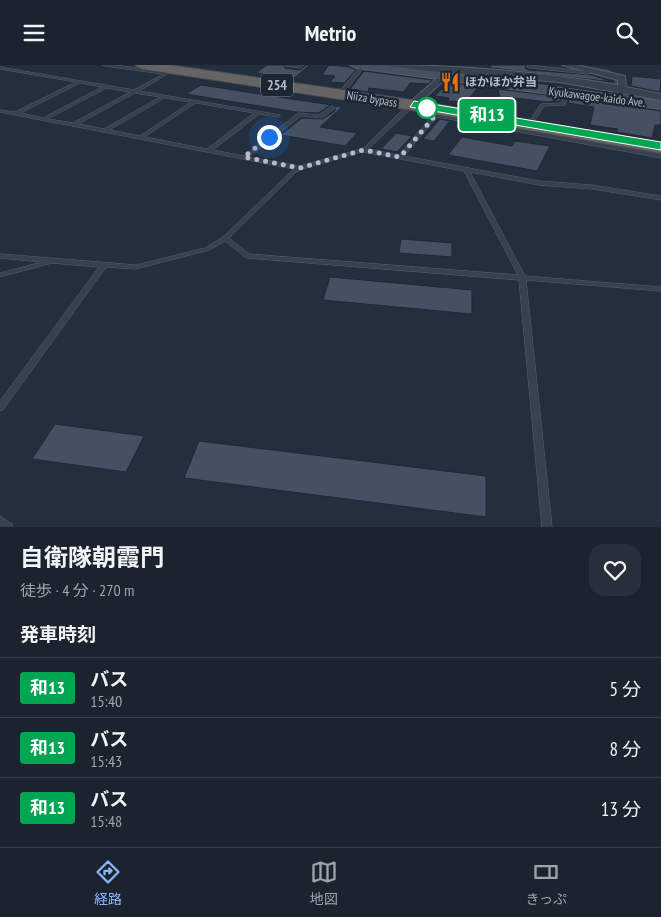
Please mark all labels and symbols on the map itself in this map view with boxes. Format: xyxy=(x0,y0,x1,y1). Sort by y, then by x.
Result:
restaurant icon: ほかほか弁当 xyxy=(439,71,461,93)
road number: 254 xyxy=(261,73,293,97)
place label: ほかほか弁当 xyxy=(465,74,537,89)
street label: Kyukawagoe-kaido Ave. xyxy=(548,83,646,110)
street label: Niiza bypass xyxy=(346,87,398,110)
unlabelled marker xyxy=(416,97,438,119)
line badge: 和13 xyxy=(458,99,516,131)
your location xyxy=(257,125,282,150)

